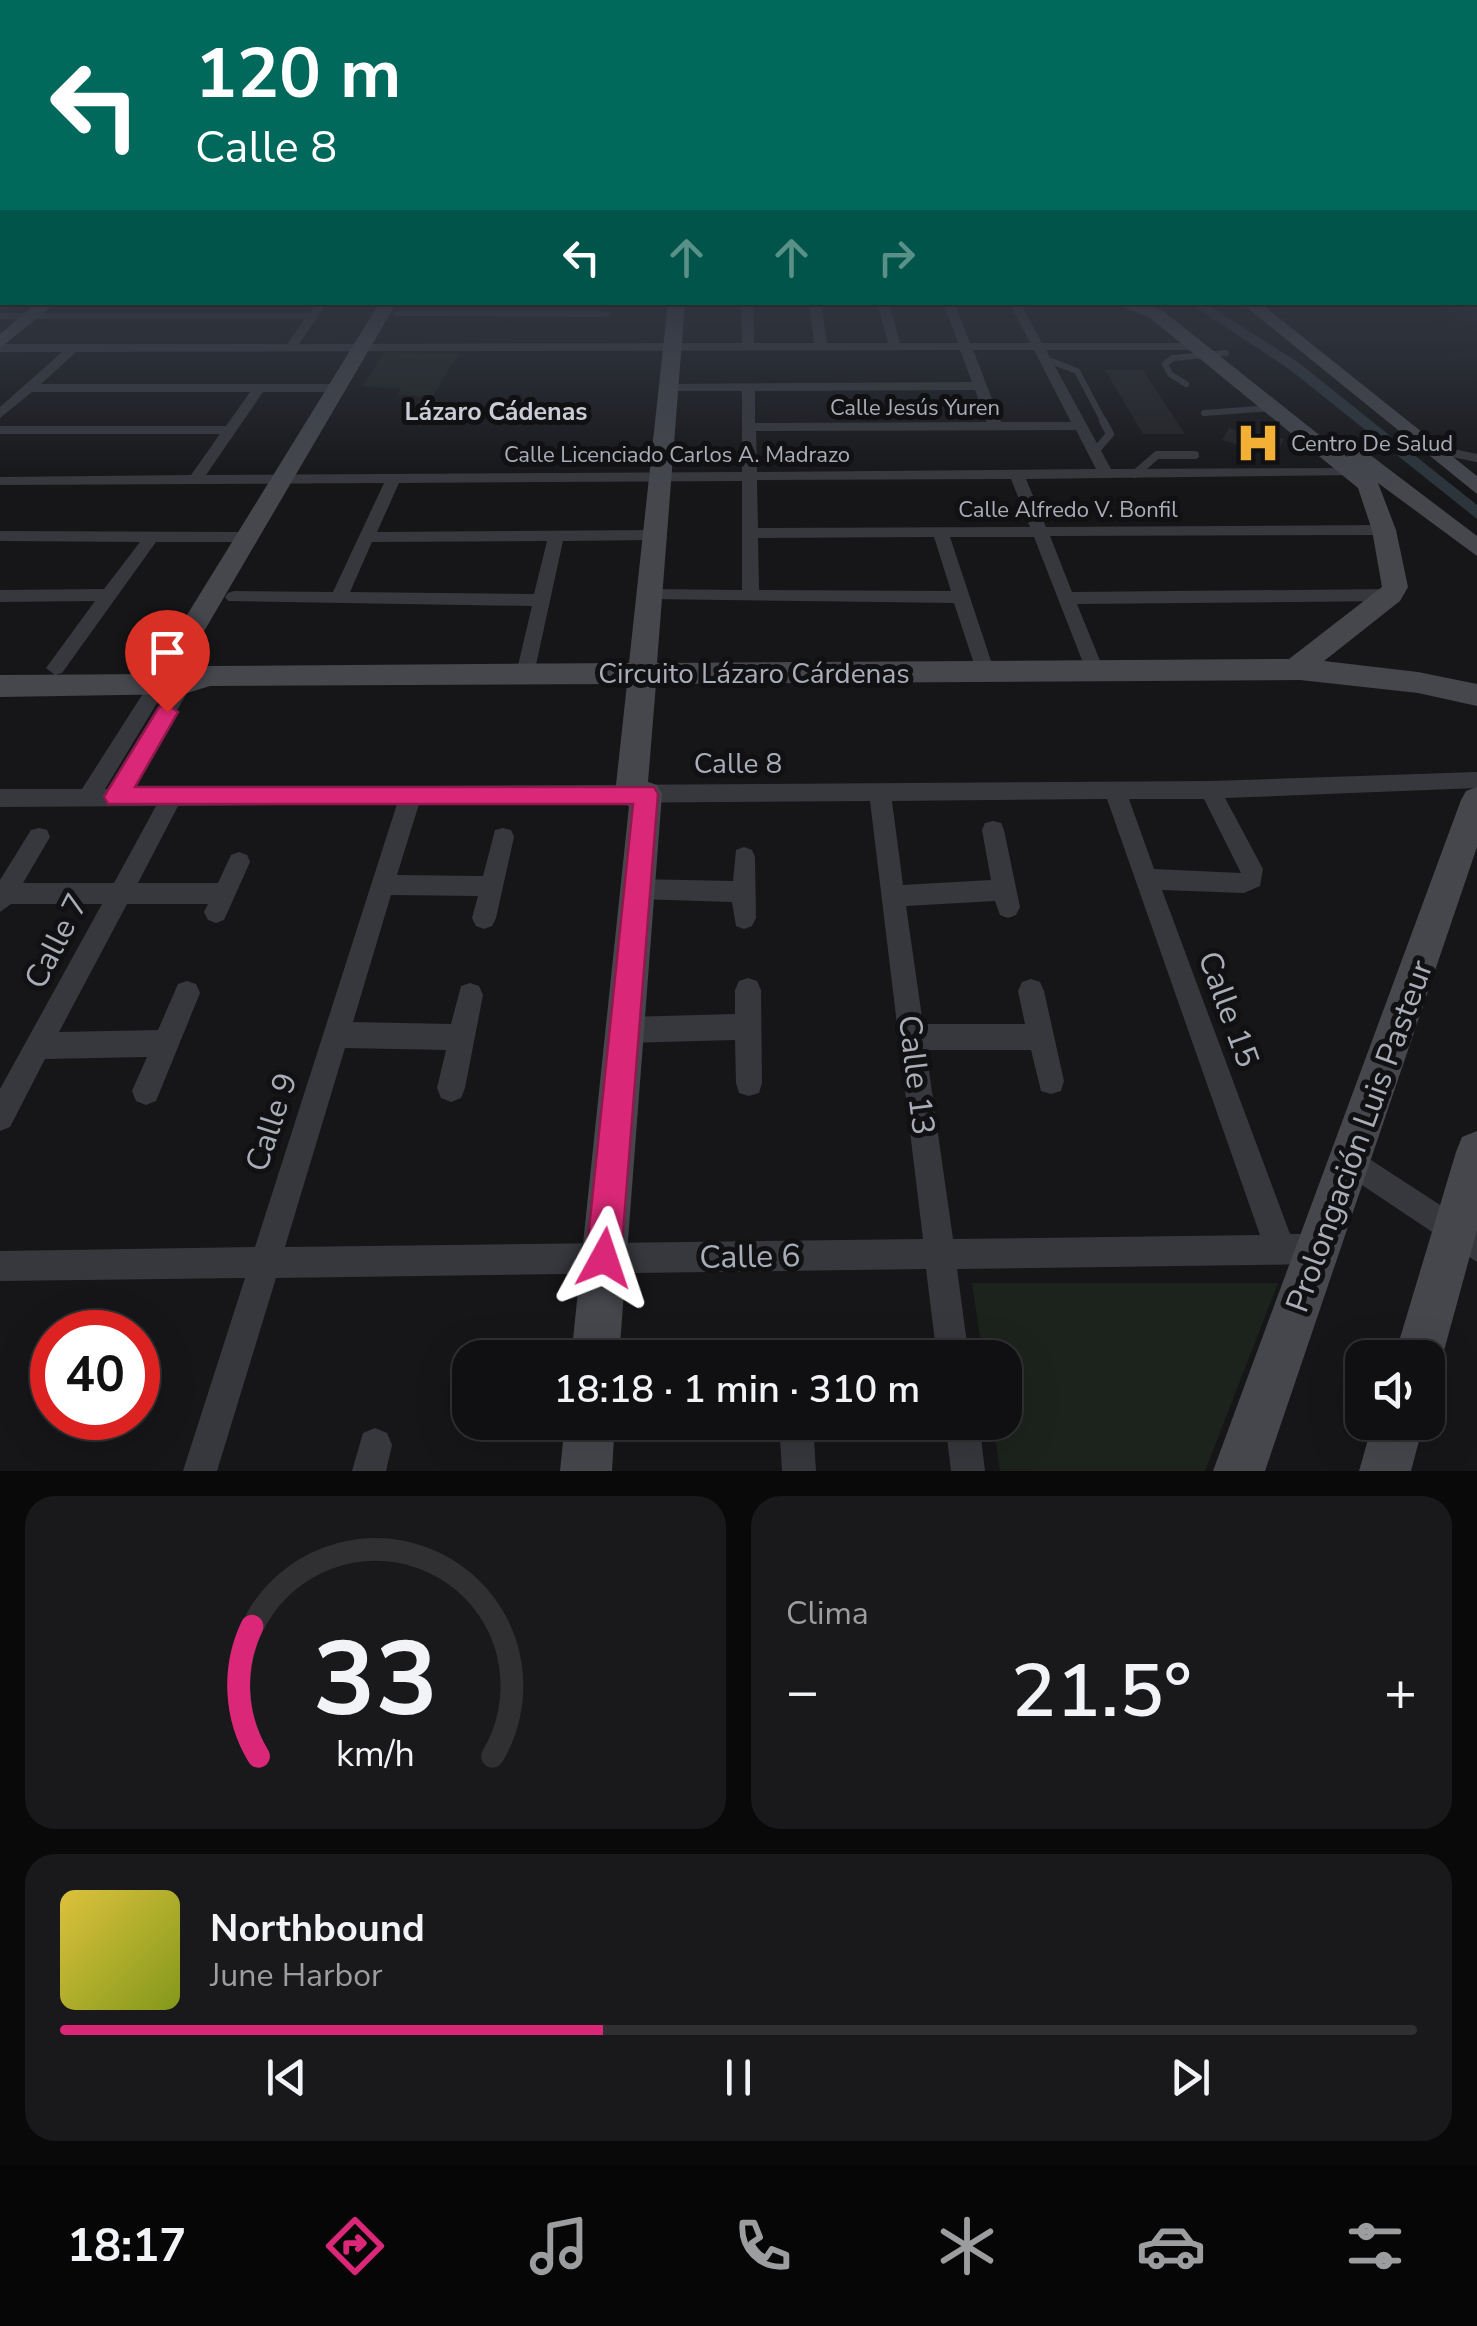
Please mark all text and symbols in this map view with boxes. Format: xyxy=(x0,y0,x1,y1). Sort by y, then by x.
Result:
text: 120 m xyxy=(195,26,401,122)
icon: left xyxy=(30,40,160,170)
text: Calle 8 xyxy=(195,117,337,178)
icon: left xyxy=(554,230,609,285)
icon: ahead xyxy=(659,230,714,285)
icon: ahead xyxy=(764,230,819,285)
icon: right xyxy=(869,230,924,285)
street label: Calle Jesús Yuren xyxy=(830,393,1000,423)
district label: Lázaro Cádenas xyxy=(404,395,588,429)
hospital icon: Centro De Salud xyxy=(1234,419,1282,467)
place label: Centro De Salud xyxy=(1291,429,1453,459)
street label: Calle Licenciado Carlos A. Madrazo xyxy=(504,440,850,470)
street label: Calle Alfredo V. Bonfil xyxy=(958,495,1178,525)
pin xyxy=(125,610,210,713)
icon: arrive xyxy=(140,625,195,680)
street label: Circuito Lázaro Cárdenas xyxy=(598,655,910,693)
street label: Calle 8 xyxy=(694,745,782,783)
street label: Calle 7 xyxy=(14,886,99,996)
street label: Calle 15 xyxy=(1188,945,1269,1073)
street label: Prolongación Luis Pasteur xyxy=(1276,954,1443,1318)
street label: Calle 13 xyxy=(888,1013,945,1137)
street label: Calle 9 xyxy=(235,1067,308,1177)
position arrow xyxy=(552,1206,656,1310)
street label: Calle 6 xyxy=(699,1234,801,1279)
speed limit sign: 40 xyxy=(30,1310,160,1440)
map controls xyxy=(1345,1340,1445,1440)
button: sound xyxy=(1345,1340,1445,1440)
text: 18:18 · 1 min · 310 m xyxy=(554,1364,920,1415)
text: Clima xyxy=(786,1592,869,1635)
text: 33 xyxy=(313,1609,438,1751)
text: 21.5° xyxy=(1011,1640,1192,1742)
text: − xyxy=(786,1654,819,1729)
text: + xyxy=(1384,1654,1417,1729)
text: km/h xyxy=(336,1730,415,1779)
text: Northbound xyxy=(210,1903,425,1954)
text: June Harbor xyxy=(210,1954,382,1997)
icon: previous xyxy=(259,2050,314,2105)
icon: pause xyxy=(711,2050,766,2105)
icon: next xyxy=(1163,2050,1218,2105)
icon: directions xyxy=(320,2211,390,2281)
icon: music xyxy=(524,2211,594,2281)
icon: phone xyxy=(728,2211,798,2281)
icon: climate xyxy=(932,2211,1002,2281)
icon: car xyxy=(1136,2211,1206,2281)
icon: filters xyxy=(1340,2211,1410,2281)
text: 18:17 xyxy=(67,2216,186,2277)

